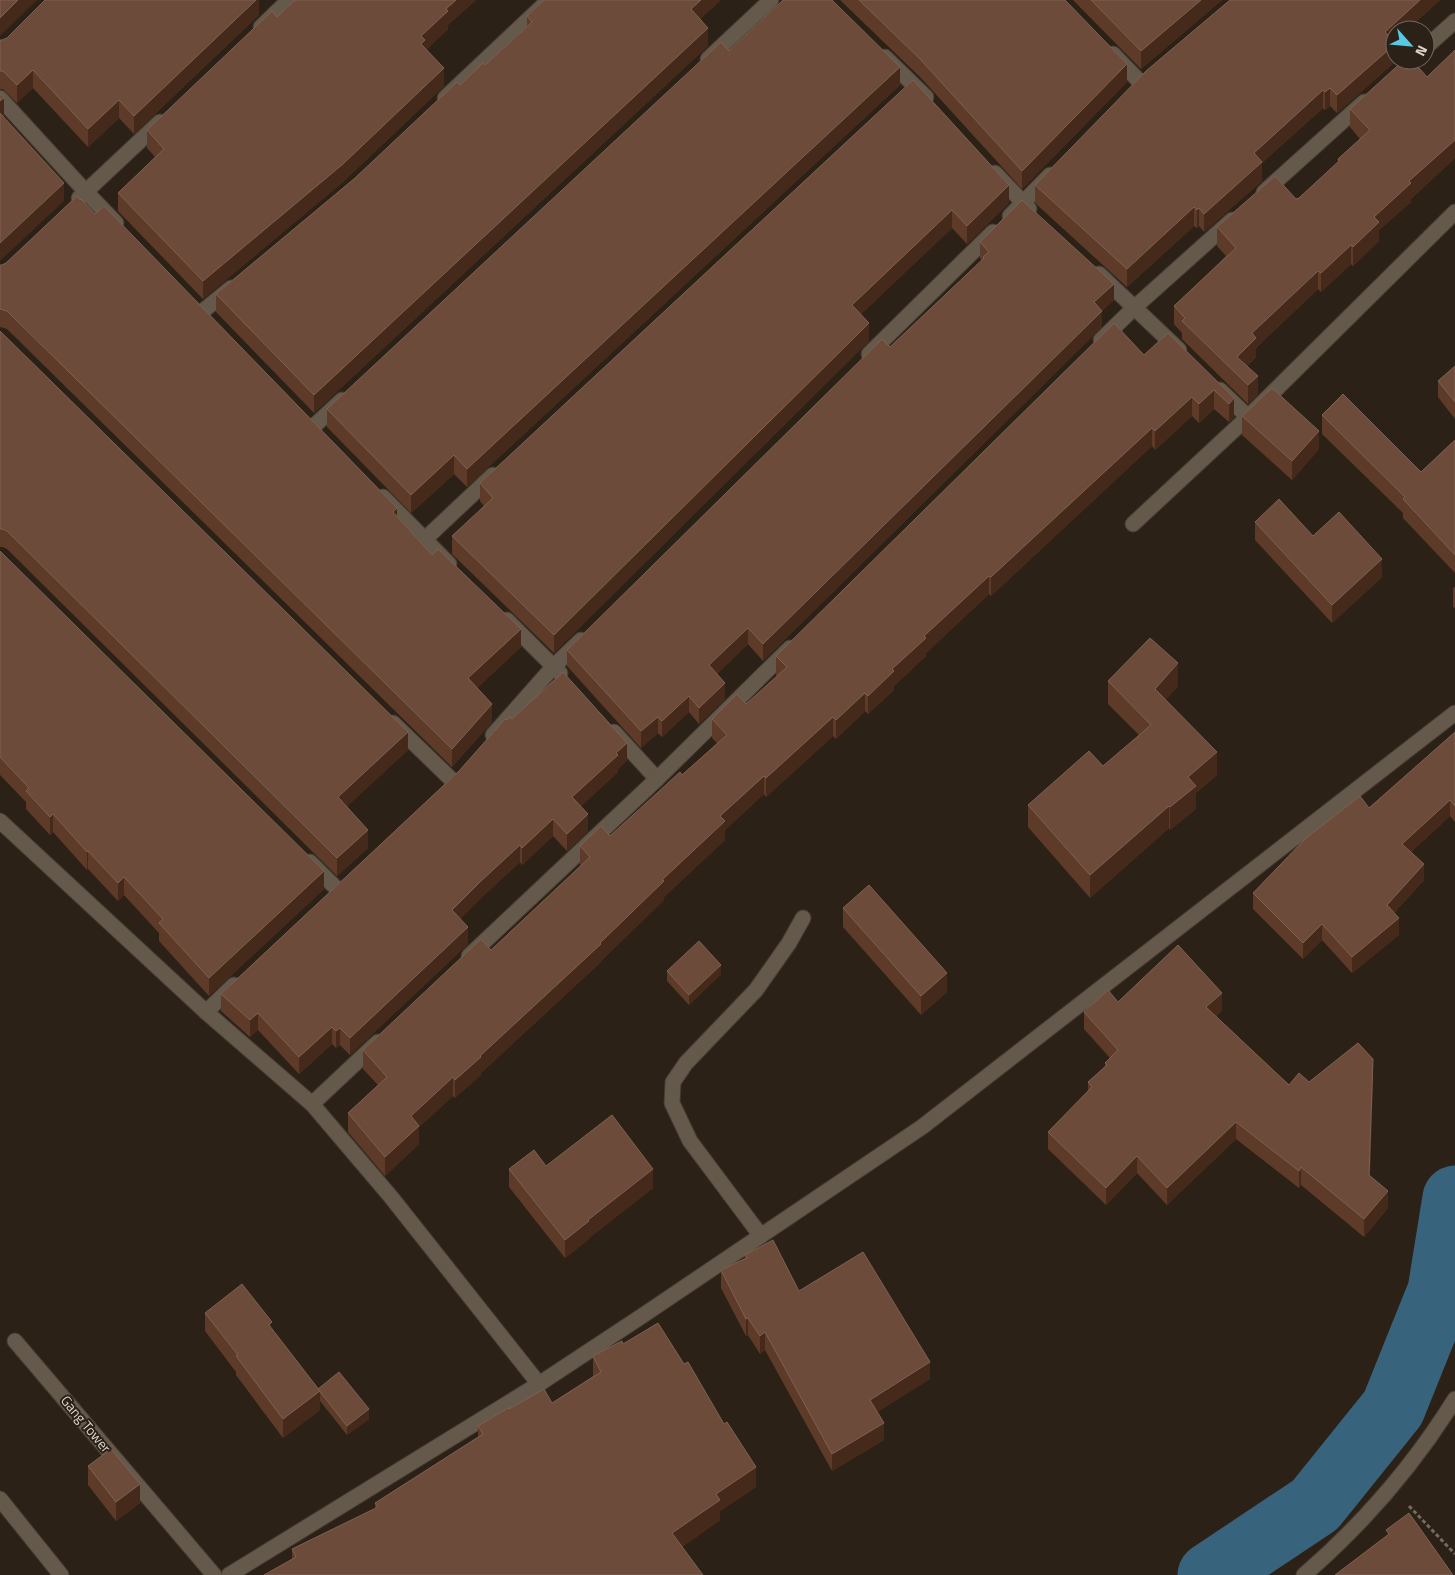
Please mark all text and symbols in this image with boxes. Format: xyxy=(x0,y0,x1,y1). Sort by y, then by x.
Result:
north arrow xyxy=(1385,20,1435,70)
text: N xyxy=(1410,42,1434,60)
street label: Gang Tower xyxy=(56,1390,117,1457)

